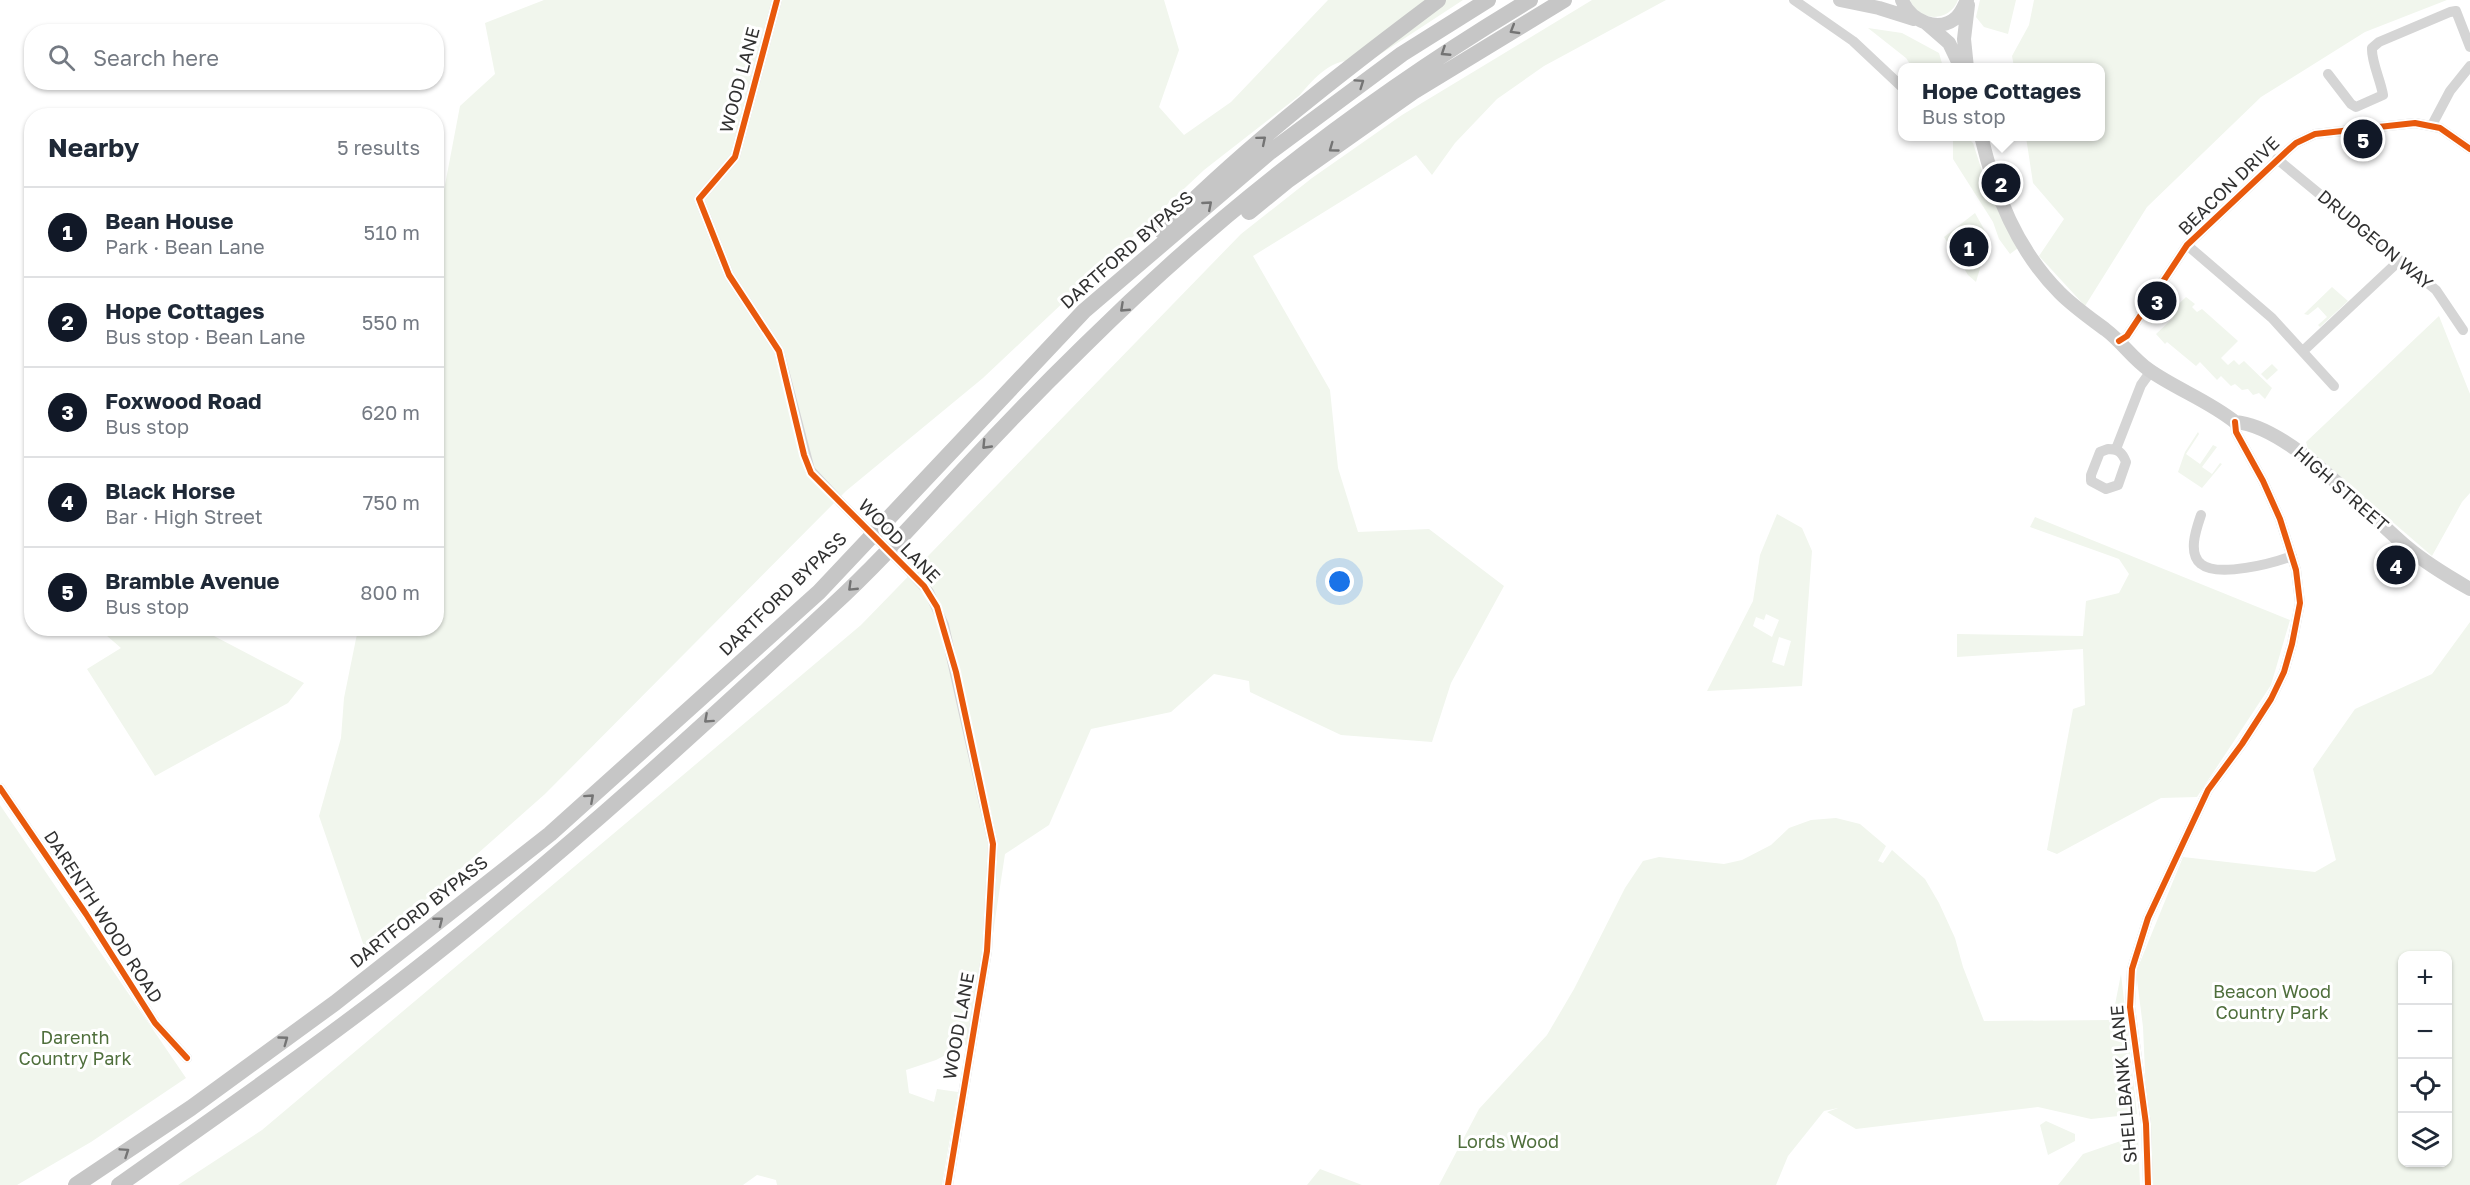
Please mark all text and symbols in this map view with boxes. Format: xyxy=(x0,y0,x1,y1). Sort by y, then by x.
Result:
one-way arrow xyxy=(1510,23,1520,35)
search box xyxy=(24,24,444,90)
street label: WOOD LANE xyxy=(714,25,764,135)
icon: search xyxy=(45,41,78,74)
text: Search here xyxy=(93,44,219,71)
one-way arrow xyxy=(1440,45,1451,56)
popup xyxy=(1898,63,2105,141)
text: Hope Cottages xyxy=(1922,77,2081,104)
one-way arrow xyxy=(1354,79,1365,90)
text: Bus stop xyxy=(1922,104,2006,128)
pin: 5 xyxy=(2344,116,2382,162)
text: Nearby xyxy=(48,132,139,163)
street label: BEACON DRIVE xyxy=(2173,132,2283,239)
text: 5 results xyxy=(337,135,420,159)
one-way arrow xyxy=(1255,136,1266,147)
one-way arrow xyxy=(1328,141,1339,152)
pin: 2 xyxy=(1982,160,2020,206)
street label: DRUDGEON WAY xyxy=(2314,185,2438,294)
street label: DARTFORD BYPASS xyxy=(1055,186,1197,313)
one-way arrow xyxy=(1201,201,1212,212)
text: Bean House xyxy=(105,207,233,234)
text: 1 xyxy=(62,220,73,244)
text: 510 m xyxy=(364,220,420,244)
pin: 1 xyxy=(1950,224,1988,270)
text: Park · Bean Lane xyxy=(105,234,265,258)
pin: 3 xyxy=(2138,278,2176,324)
text: Hope Cottages xyxy=(105,297,265,324)
one-way arrow xyxy=(1121,301,1131,312)
text: 2 xyxy=(61,310,74,334)
text: 550 m xyxy=(362,310,420,334)
text: Bus stop · Bean Lane xyxy=(105,324,305,348)
text: Foxwood Road xyxy=(105,387,262,414)
text: 3 xyxy=(61,400,74,424)
text: 620 m xyxy=(361,400,420,424)
text: Bus stop xyxy=(105,414,189,438)
one-way arrow xyxy=(983,438,994,449)
street label: HIGH STREET xyxy=(2290,441,2393,535)
text: Black Horse xyxy=(105,477,235,504)
text: 4 xyxy=(61,490,74,514)
text: 750 m xyxy=(363,490,420,514)
street label: WOOD LANE xyxy=(854,494,945,587)
text: Bar · High Street xyxy=(105,504,263,528)
street label: DARTFORD BYPASS xyxy=(714,527,851,660)
pin: 4 xyxy=(2376,542,2416,588)
text: Bramble Avenue xyxy=(105,567,280,594)
your location xyxy=(1325,567,1354,596)
one-way arrow xyxy=(849,579,860,590)
text: 5 xyxy=(61,580,74,604)
text: 800 m xyxy=(360,580,420,604)
text: Bus stop xyxy=(105,594,189,618)
one-way arrow xyxy=(705,711,716,722)
one-way arrow xyxy=(583,794,594,805)
street label: DARENTH WOOD ROAD xyxy=(40,826,168,1007)
street label: DARTFORD BYPASS xyxy=(345,851,492,972)
one-way arrow xyxy=(432,918,443,929)
map controls xyxy=(2398,951,2452,1167)
button: + xyxy=(2398,951,2452,1005)
street label: WOOD LANE xyxy=(938,971,978,1081)
park label: Beacon Wood Country Park xyxy=(2213,980,2331,1023)
street label: SHELLBANK LANE xyxy=(2105,1004,2141,1164)
button: − xyxy=(2398,1005,2452,1059)
park label: Darenth Country Park xyxy=(18,1026,132,1069)
one-way arrow xyxy=(278,1036,289,1047)
button: locate xyxy=(2398,1059,2452,1113)
button: layers xyxy=(2398,1113,2452,1167)
park label: Lords Wood xyxy=(1457,1130,1559,1152)
one-way arrow xyxy=(118,1148,129,1159)

